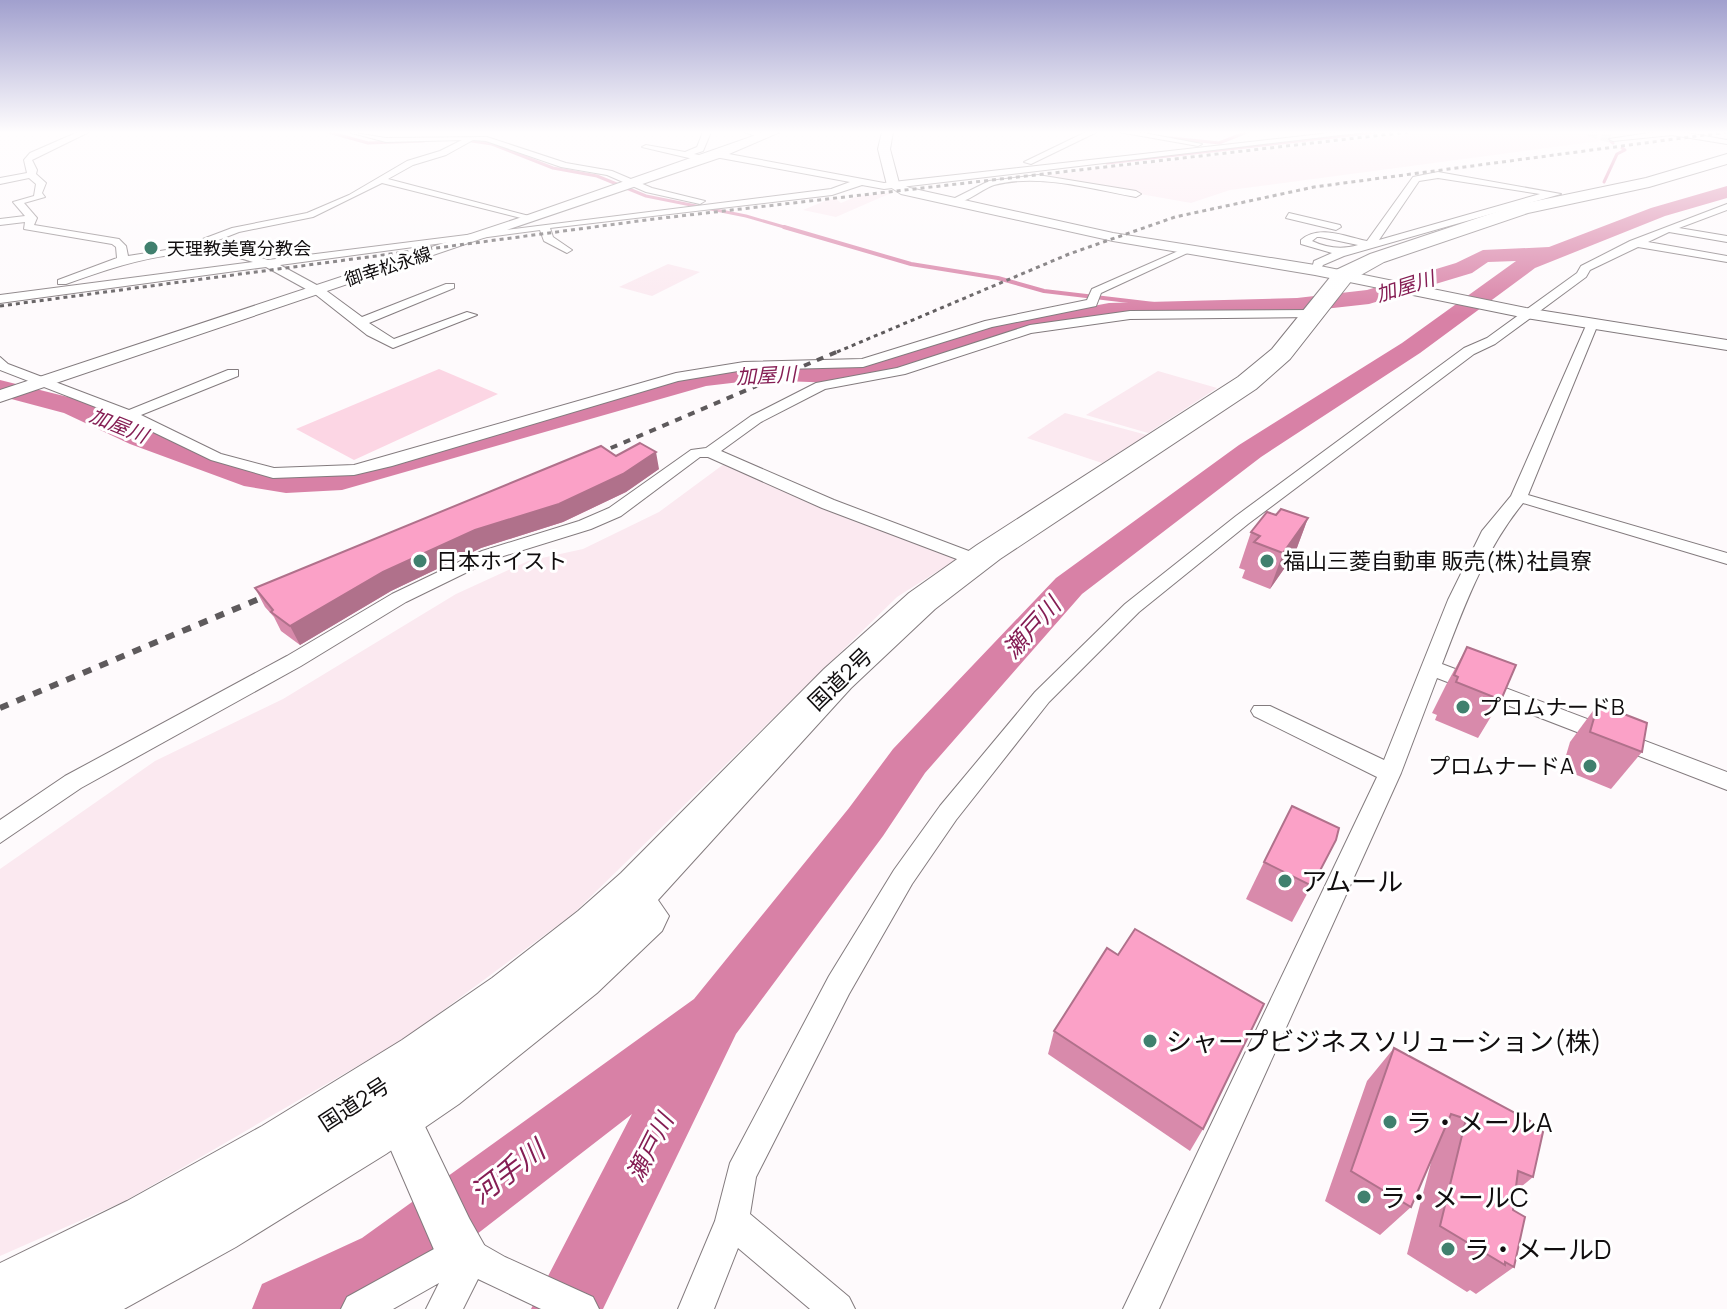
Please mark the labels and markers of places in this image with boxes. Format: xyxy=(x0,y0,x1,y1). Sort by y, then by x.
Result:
place label: 天理教美寛分教会 xyxy=(167,236,311,260)
marker: 天理教美寛分教会 xyxy=(142,239,160,257)
place label: 日本ホイスト xyxy=(436,546,567,576)
place label: 福山三菱自動車 販売(株)社員寮 xyxy=(1283,546,1592,576)
marker: 日本ホイスト xyxy=(411,552,429,570)
marker: 福山三菱自動車 販売(株)社員寮 xyxy=(1258,552,1276,570)
place label: プロムナードB xyxy=(1479,692,1625,722)
marker: プロムナードB xyxy=(1454,698,1472,716)
place label: プロムナードA xyxy=(1428,751,1574,781)
marker: プロムナードA xyxy=(1581,757,1599,775)
place label: アムール xyxy=(1301,863,1403,899)
marker: アムール xyxy=(1276,872,1294,890)
place label: シャープビジネスソリューション(株) xyxy=(1166,1023,1602,1059)
marker: シャープビジネスソリューション(株) xyxy=(1141,1032,1159,1050)
place label: ラ・メールA xyxy=(1406,1104,1552,1140)
marker: ラ・メールA xyxy=(1381,1113,1399,1131)
place label: ラ・メールC xyxy=(1380,1179,1529,1215)
marker: ラ・メールC xyxy=(1355,1188,1373,1206)
place label: ラ・メールD xyxy=(1464,1231,1611,1267)
marker: ラ・メールD xyxy=(1439,1240,1457,1258)

